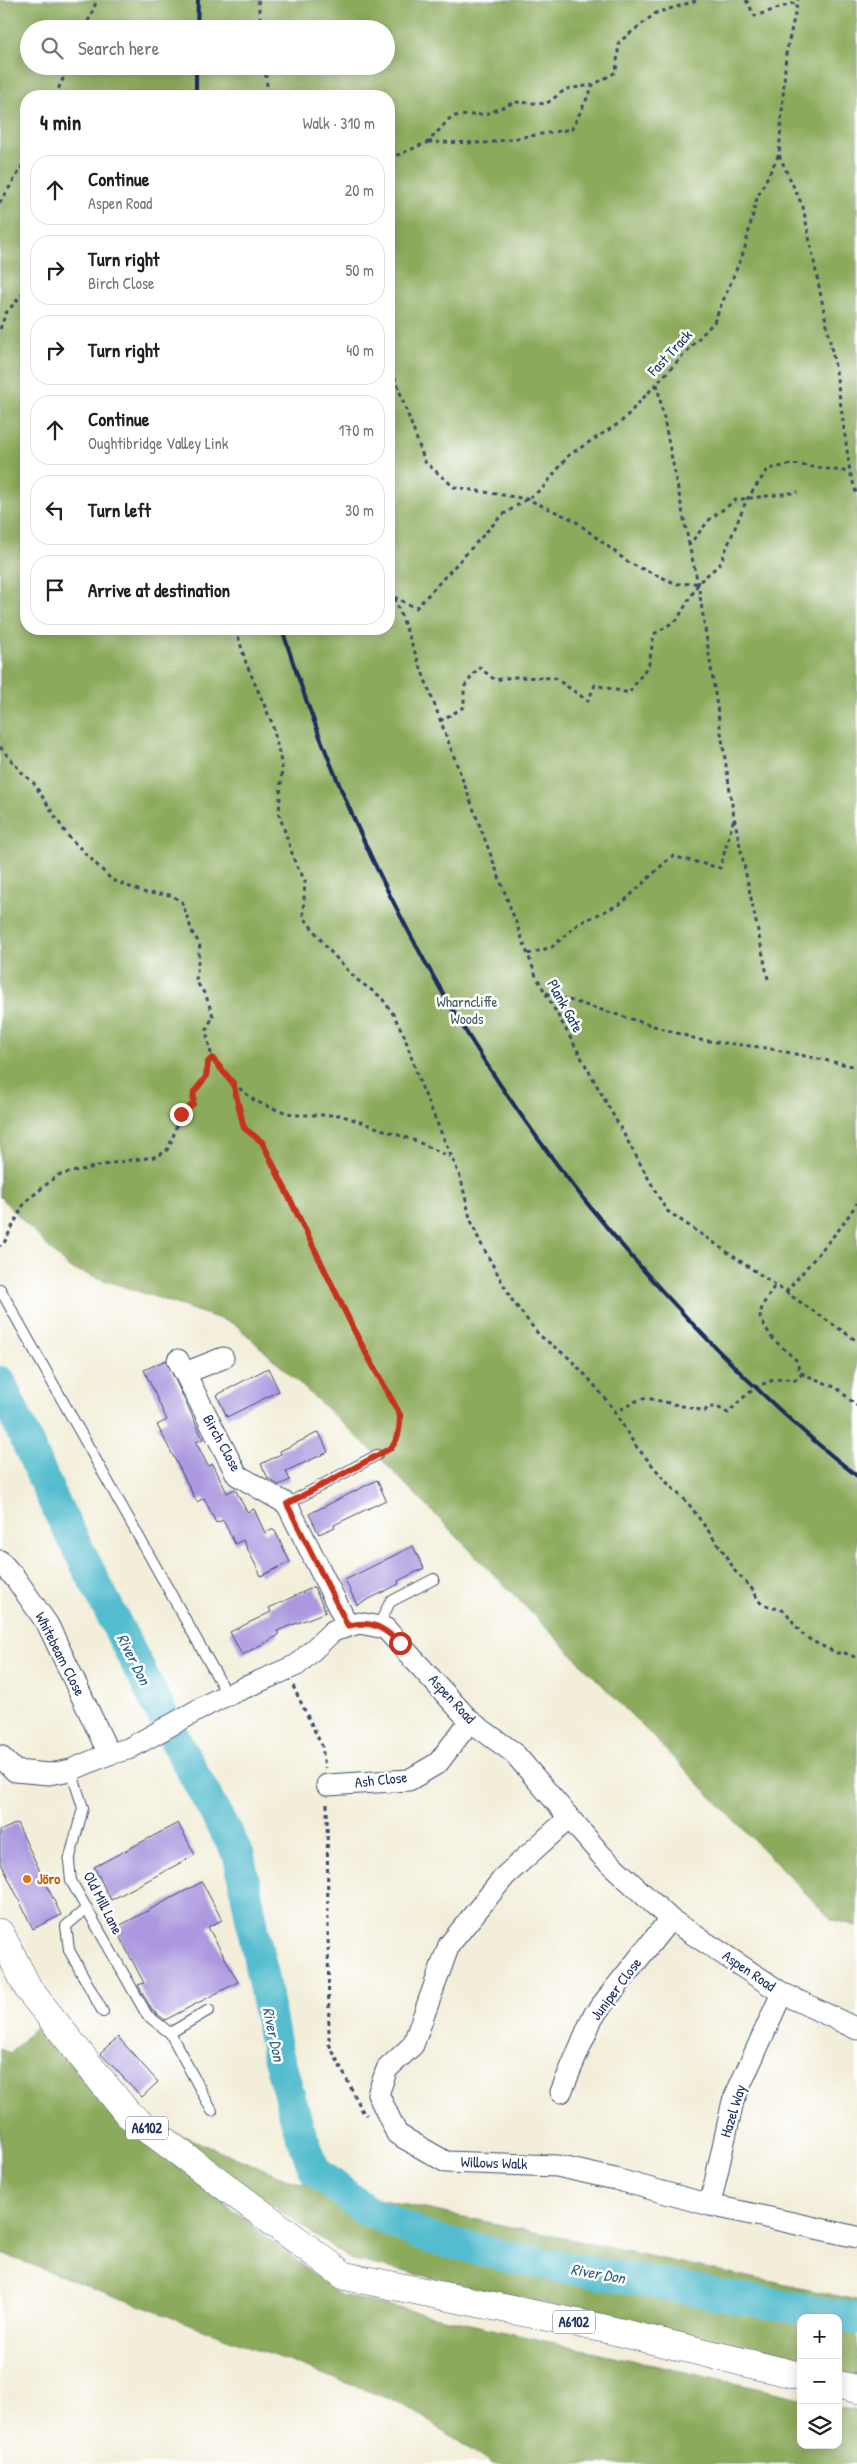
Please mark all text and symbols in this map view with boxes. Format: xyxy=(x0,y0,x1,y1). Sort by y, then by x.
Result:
search box xyxy=(20,20,395,75)
icon: search xyxy=(38,34,66,62)
text: Search here xyxy=(78,35,159,61)
text: 4 min xyxy=(40,108,81,137)
text: Walk · 310 m xyxy=(303,112,375,134)
text: Continue xyxy=(88,166,149,192)
icon: ahead xyxy=(41,176,69,204)
text: 20 m xyxy=(345,179,374,201)
text: Aspen Road xyxy=(88,192,152,214)
text: Turn right xyxy=(88,246,159,272)
icon: right xyxy=(41,256,69,284)
text: 50 m xyxy=(346,259,374,281)
text: Birch Close xyxy=(88,272,154,294)
street label: Fast Track xyxy=(642,325,697,381)
icon: right xyxy=(41,336,69,364)
text: Turn right xyxy=(88,337,159,363)
text: 40 m xyxy=(346,339,374,361)
text: Continue xyxy=(88,406,149,432)
icon: ahead xyxy=(41,416,69,444)
text: 170 m xyxy=(339,419,374,441)
text: Oughtibridge Valley Link xyxy=(88,432,228,454)
icon: left xyxy=(41,496,69,524)
text: Turn left xyxy=(88,497,151,523)
text: 30 m xyxy=(345,499,374,521)
icon: arrive xyxy=(41,576,69,604)
text: Arrive at destination xyxy=(88,577,230,603)
street label: Plank Gate xyxy=(542,975,589,1036)
park label: Wharncliffe Woods xyxy=(437,991,498,1029)
route end xyxy=(170,1103,193,1126)
street label: Birch Close xyxy=(198,1410,247,1475)
street label: Whitebeam Close xyxy=(30,1608,91,1699)
water label: River Don xyxy=(112,1630,157,1690)
route start xyxy=(389,1632,412,1655)
street label: Aspen Road xyxy=(424,1669,481,1728)
street label: Ash Close xyxy=(354,1766,408,1793)
place label: Jöro xyxy=(37,1868,60,1889)
street label: Old Mill Lane xyxy=(79,1868,128,1938)
marker: Jöro xyxy=(21,1873,33,1885)
street label: Aspen Road xyxy=(718,1945,780,1996)
street label: Juniper Close xyxy=(585,1953,646,2024)
water label: River Don xyxy=(258,2005,291,2065)
street label: Hazel Way xyxy=(715,2082,750,2140)
road number: A6102 xyxy=(126,2116,168,2140)
street label: Willows Walk xyxy=(460,2151,528,2174)
water label: River Don xyxy=(569,2257,629,2289)
road number: A6102 xyxy=(553,2310,595,2334)
map controls xyxy=(797,2314,842,2449)
button: + xyxy=(797,2314,842,2359)
button: − xyxy=(797,2359,842,2404)
button: layers xyxy=(797,2404,842,2449)

